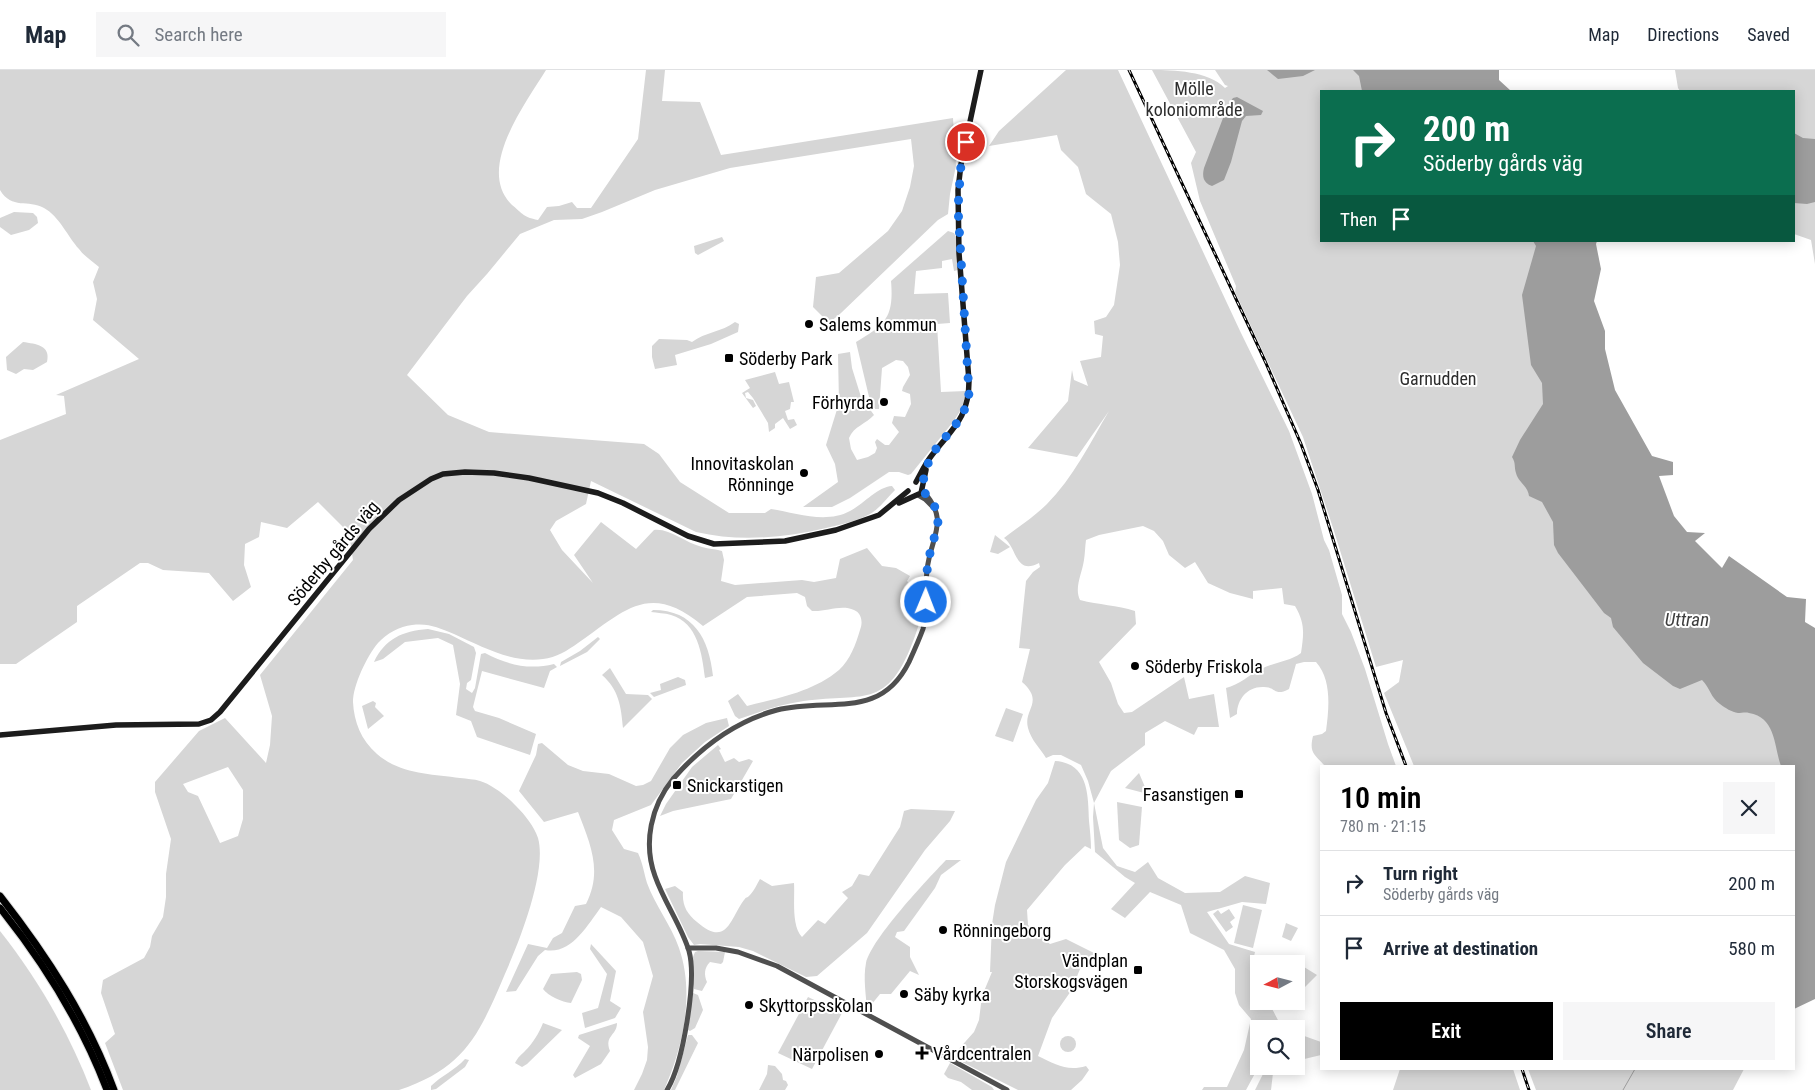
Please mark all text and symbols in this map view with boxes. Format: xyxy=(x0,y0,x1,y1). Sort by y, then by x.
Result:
search box xyxy=(96,12,446,57)
text: Map xyxy=(25,21,66,49)
icon: search xyxy=(114,21,142,49)
text: Search here xyxy=(154,23,243,46)
text: Map xyxy=(1588,24,1619,45)
text: Directions xyxy=(1647,24,1719,45)
text: Saved xyxy=(1747,24,1790,45)
park label: Mölle koloniområde xyxy=(1146,78,1242,120)
text: 200 m xyxy=(1423,109,1510,150)
icon: right xyxy=(1340,110,1405,175)
pin xyxy=(945,121,987,163)
icon: arrive xyxy=(952,128,980,156)
text: Söderby gårds väg xyxy=(1423,151,1583,176)
icon: arrive xyxy=(1387,205,1415,233)
text: Then xyxy=(1340,208,1377,231)
place label: Salems kommun xyxy=(819,314,937,335)
marker: Salems kommun xyxy=(803,318,815,330)
place label: Söderby Park xyxy=(739,348,833,369)
marker: Söderby Park xyxy=(723,352,735,364)
park label: Garnudden xyxy=(1399,368,1477,389)
place label: Förhyrda xyxy=(812,392,874,413)
marker: Förhyrda xyxy=(878,396,890,408)
place label: Innovitaskolan Rönninge xyxy=(691,453,794,495)
marker: Innovitaskolan Rönninge xyxy=(798,467,810,479)
street label: Söderby gårds väg xyxy=(283,496,383,610)
position arrow xyxy=(899,575,951,627)
water label: Uttran xyxy=(1665,608,1709,631)
place label: Söderby Friskola xyxy=(1145,656,1263,677)
marker: Söderby Friskola xyxy=(1129,660,1141,672)
place label: Snickarstigen xyxy=(687,775,783,796)
marker: Snickarstigen xyxy=(671,779,683,791)
text: 10 min xyxy=(1340,780,1422,815)
button: close xyxy=(1723,782,1775,834)
place label: Fasanstigen xyxy=(1143,784,1229,805)
marker: Fasanstigen xyxy=(1233,788,1245,800)
text: 780 m · 21:15 xyxy=(1340,817,1426,836)
text: Turn right xyxy=(1383,862,1458,885)
icon: right xyxy=(1340,869,1368,897)
text: 200 m xyxy=(1728,872,1775,895)
text: Söderby gårds väg xyxy=(1383,885,1499,904)
place label: Rönningeborg xyxy=(953,920,1051,941)
marker: Rönningeborg xyxy=(937,924,949,936)
icon: arrive xyxy=(1340,934,1368,962)
text: Arrive at destination xyxy=(1383,937,1538,960)
text: 580 m xyxy=(1728,937,1775,960)
place label: Vändplan Storskogsvägen xyxy=(1014,950,1128,992)
north arrow xyxy=(1250,955,1305,1010)
map controls xyxy=(1250,955,1305,1075)
marker: Vändplan Storskogsvägen xyxy=(1132,964,1144,976)
place label: Säby kyrka xyxy=(914,984,990,1005)
marker: Säby kyrka xyxy=(898,988,910,1000)
place label: Skyttorpsskolan xyxy=(759,995,873,1016)
marker: Skyttorpsskolan xyxy=(743,999,755,1011)
button: Exit xyxy=(1340,1002,1553,1060)
button: Share xyxy=(1563,1002,1775,1060)
button: search xyxy=(1250,1020,1305,1075)
place label: Vårdcentralen xyxy=(933,1043,1031,1064)
place label: Närpolisen xyxy=(792,1044,869,1065)
marker: Vårdcentralen xyxy=(915,1046,929,1060)
marker: Närpolisen xyxy=(873,1048,885,1060)

